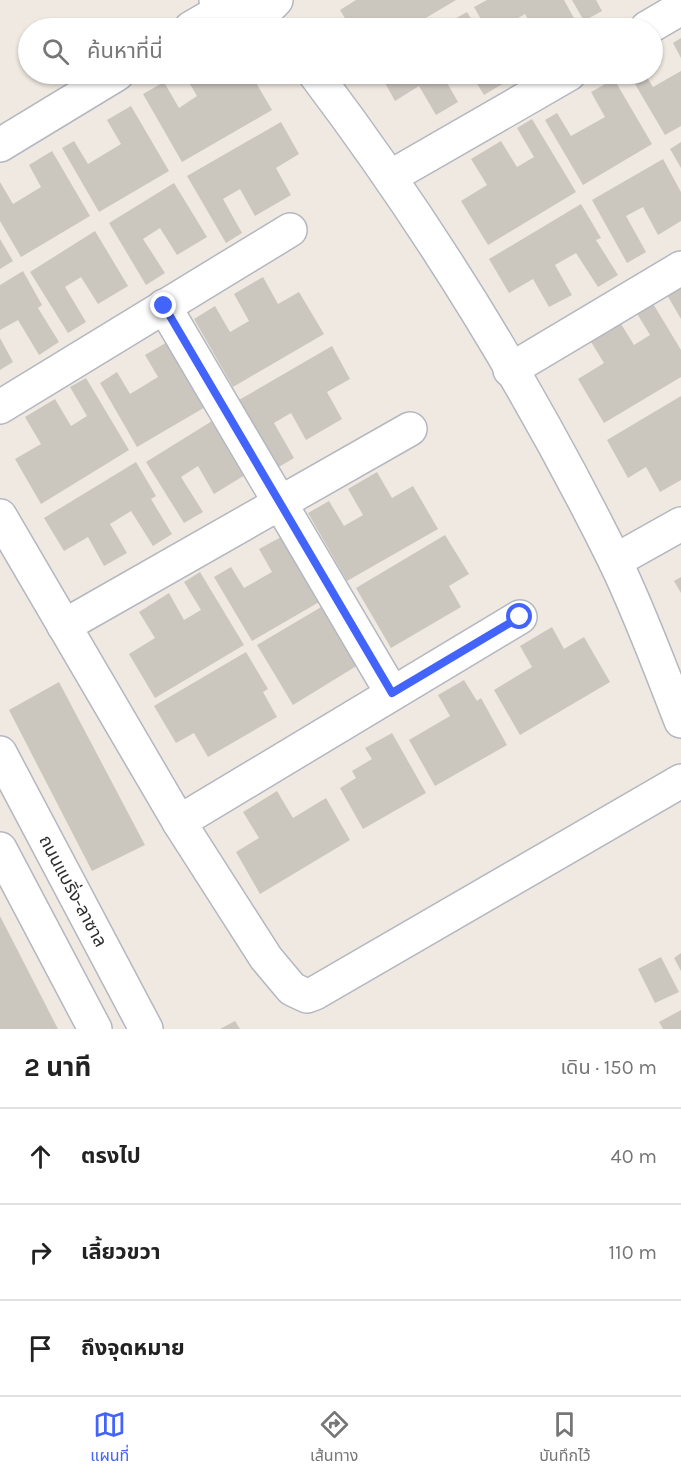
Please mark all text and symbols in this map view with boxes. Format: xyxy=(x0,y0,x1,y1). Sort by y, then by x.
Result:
search box xyxy=(18,18,663,84)
icon: search xyxy=(39,35,72,68)
text: ค้นหาที่นี่ xyxy=(87,38,163,64)
route end xyxy=(150,292,176,318)
route start xyxy=(506,603,532,629)
street label: ถนนแบริ่ง-ลาซาล xyxy=(34,831,113,951)
text: 2 นาที xyxy=(24,1052,91,1083)
text: เดิน · 150 m xyxy=(560,1056,657,1079)
icon: ahead xyxy=(24,1140,57,1173)
text: ตรงไป xyxy=(81,1143,141,1169)
text: 40 m xyxy=(611,1145,657,1168)
icon: right xyxy=(24,1236,57,1269)
text: เลี้ยวขวา xyxy=(81,1239,161,1265)
text: 110 m xyxy=(608,1241,657,1264)
icon: arrive xyxy=(24,1332,57,1365)
text: ถึงจุดหมาย xyxy=(81,1335,185,1361)
tab: แผนที่ xyxy=(90,1408,129,1468)
tab: เส้นทาง xyxy=(310,1408,358,1468)
tab: บันทึกไว้ xyxy=(539,1408,591,1468)

